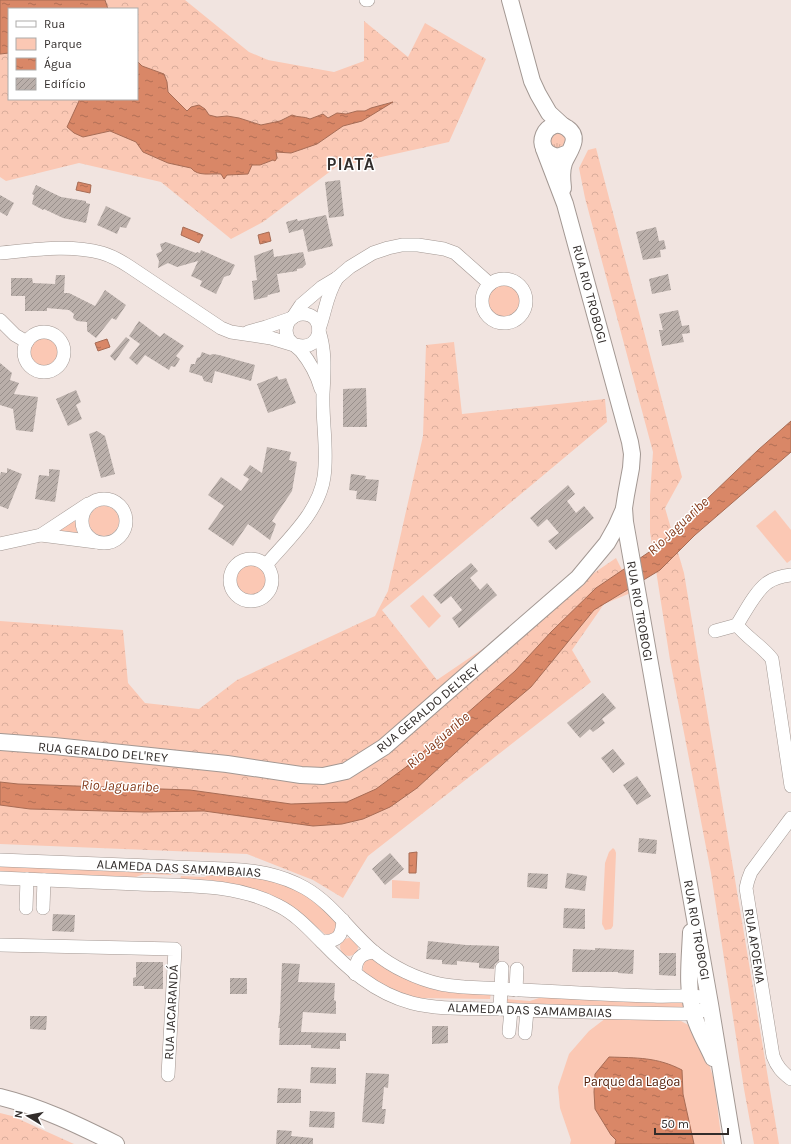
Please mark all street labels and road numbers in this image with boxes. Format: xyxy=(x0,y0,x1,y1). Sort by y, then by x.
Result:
street label: RUA RIO TROBOGI xyxy=(570,243,610,345)
street label: RUA RIO TROBOGI xyxy=(624,560,656,662)
street label: RUA GERALDO DEL'REY xyxy=(373,660,483,756)
street label: RUA GERALDO DEL'REY xyxy=(37,739,169,765)
street label: ALAMEDA DAS SAMAMBAIAS xyxy=(96,856,262,880)
street label: RUA RIO TROBOGI xyxy=(681,879,713,981)
street label: RUA APOEMA xyxy=(742,907,768,985)
street label: RUA JACARANDÁ xyxy=(159,963,181,1060)
street label: ALAMEDA DAS SAMAMBAIAS xyxy=(447,1000,613,1020)

